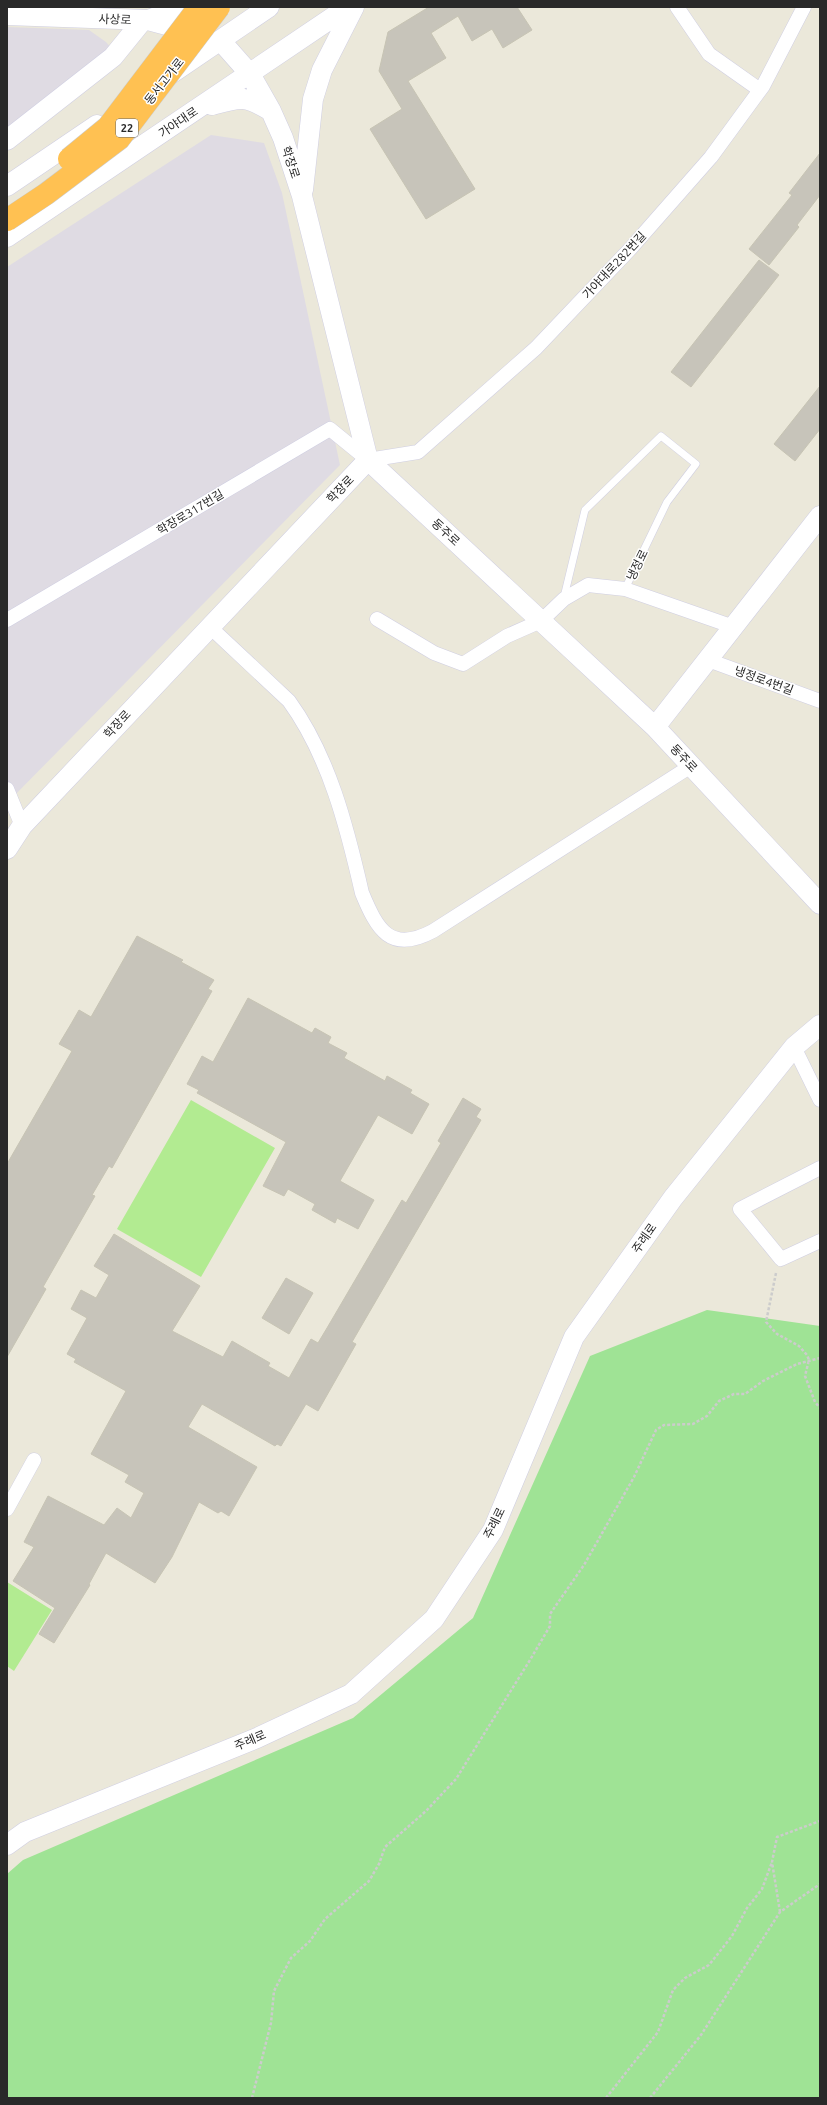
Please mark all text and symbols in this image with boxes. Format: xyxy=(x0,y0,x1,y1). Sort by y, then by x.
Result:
street label: 사상로 xyxy=(98,12,132,26)
street label: 동서고가로 xyxy=(142,55,186,107)
street label: 가야대로 xyxy=(156,104,200,140)
road number: 22 xyxy=(116,119,138,137)
street label: 학장로 xyxy=(280,144,302,180)
street label: 가야대로282번길 xyxy=(580,229,648,301)
street label: 학장로 xyxy=(324,473,356,505)
street label: 학장로317번길 xyxy=(154,487,226,537)
street label: 동주로 xyxy=(429,516,463,548)
street label: 냉정로 xyxy=(624,547,650,583)
street label: 냉정로4번길 xyxy=(733,663,795,697)
street label: 학장로 xyxy=(101,707,133,741)
street label: 동주로 xyxy=(668,741,700,775)
street label: 주례로 xyxy=(629,1221,659,1255)
street label: 주례로 xyxy=(481,1505,507,1541)
street label: 주례로 xyxy=(232,1728,268,1752)

